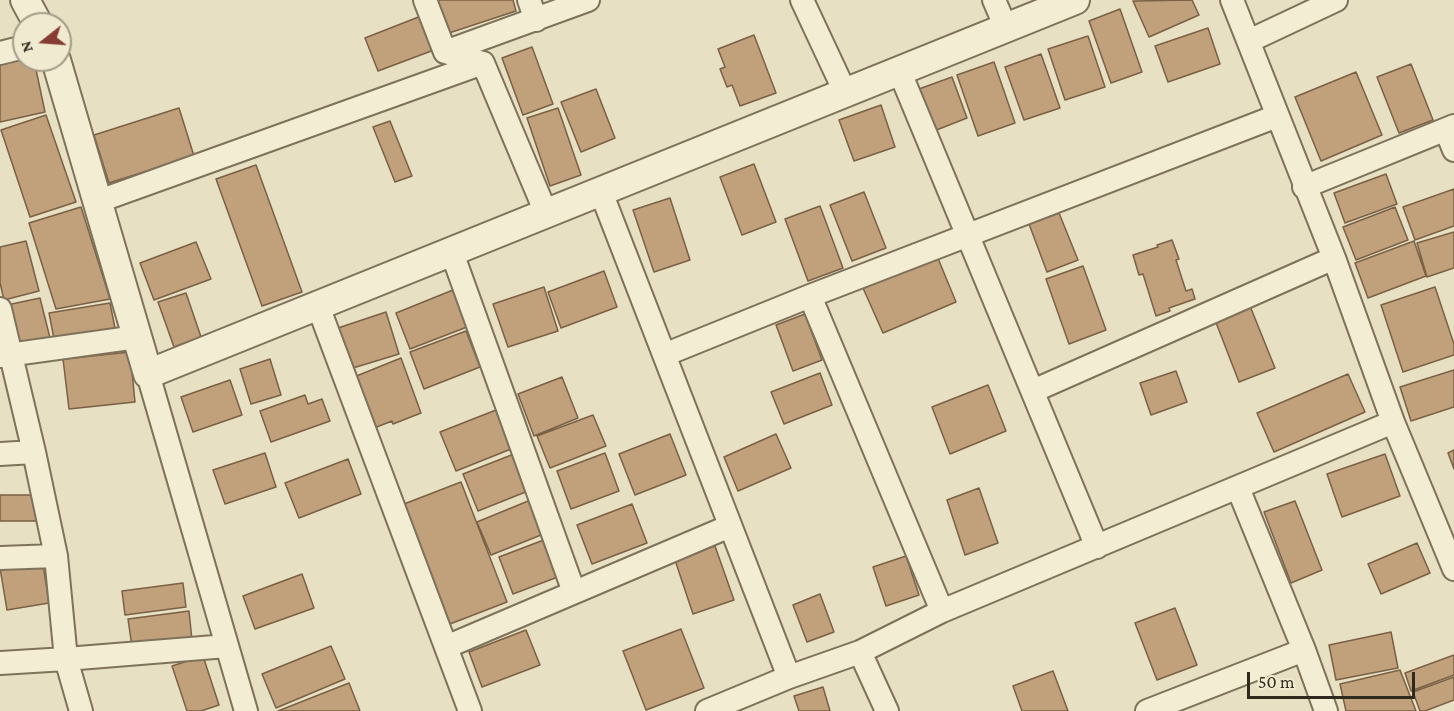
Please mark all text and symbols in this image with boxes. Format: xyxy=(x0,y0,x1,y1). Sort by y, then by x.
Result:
north arrow xyxy=(12,12,72,72)
text: N xyxy=(16,39,36,55)
scale bar xyxy=(1250,660,1418,698)
text: 50 m xyxy=(1258,672,1295,692)

